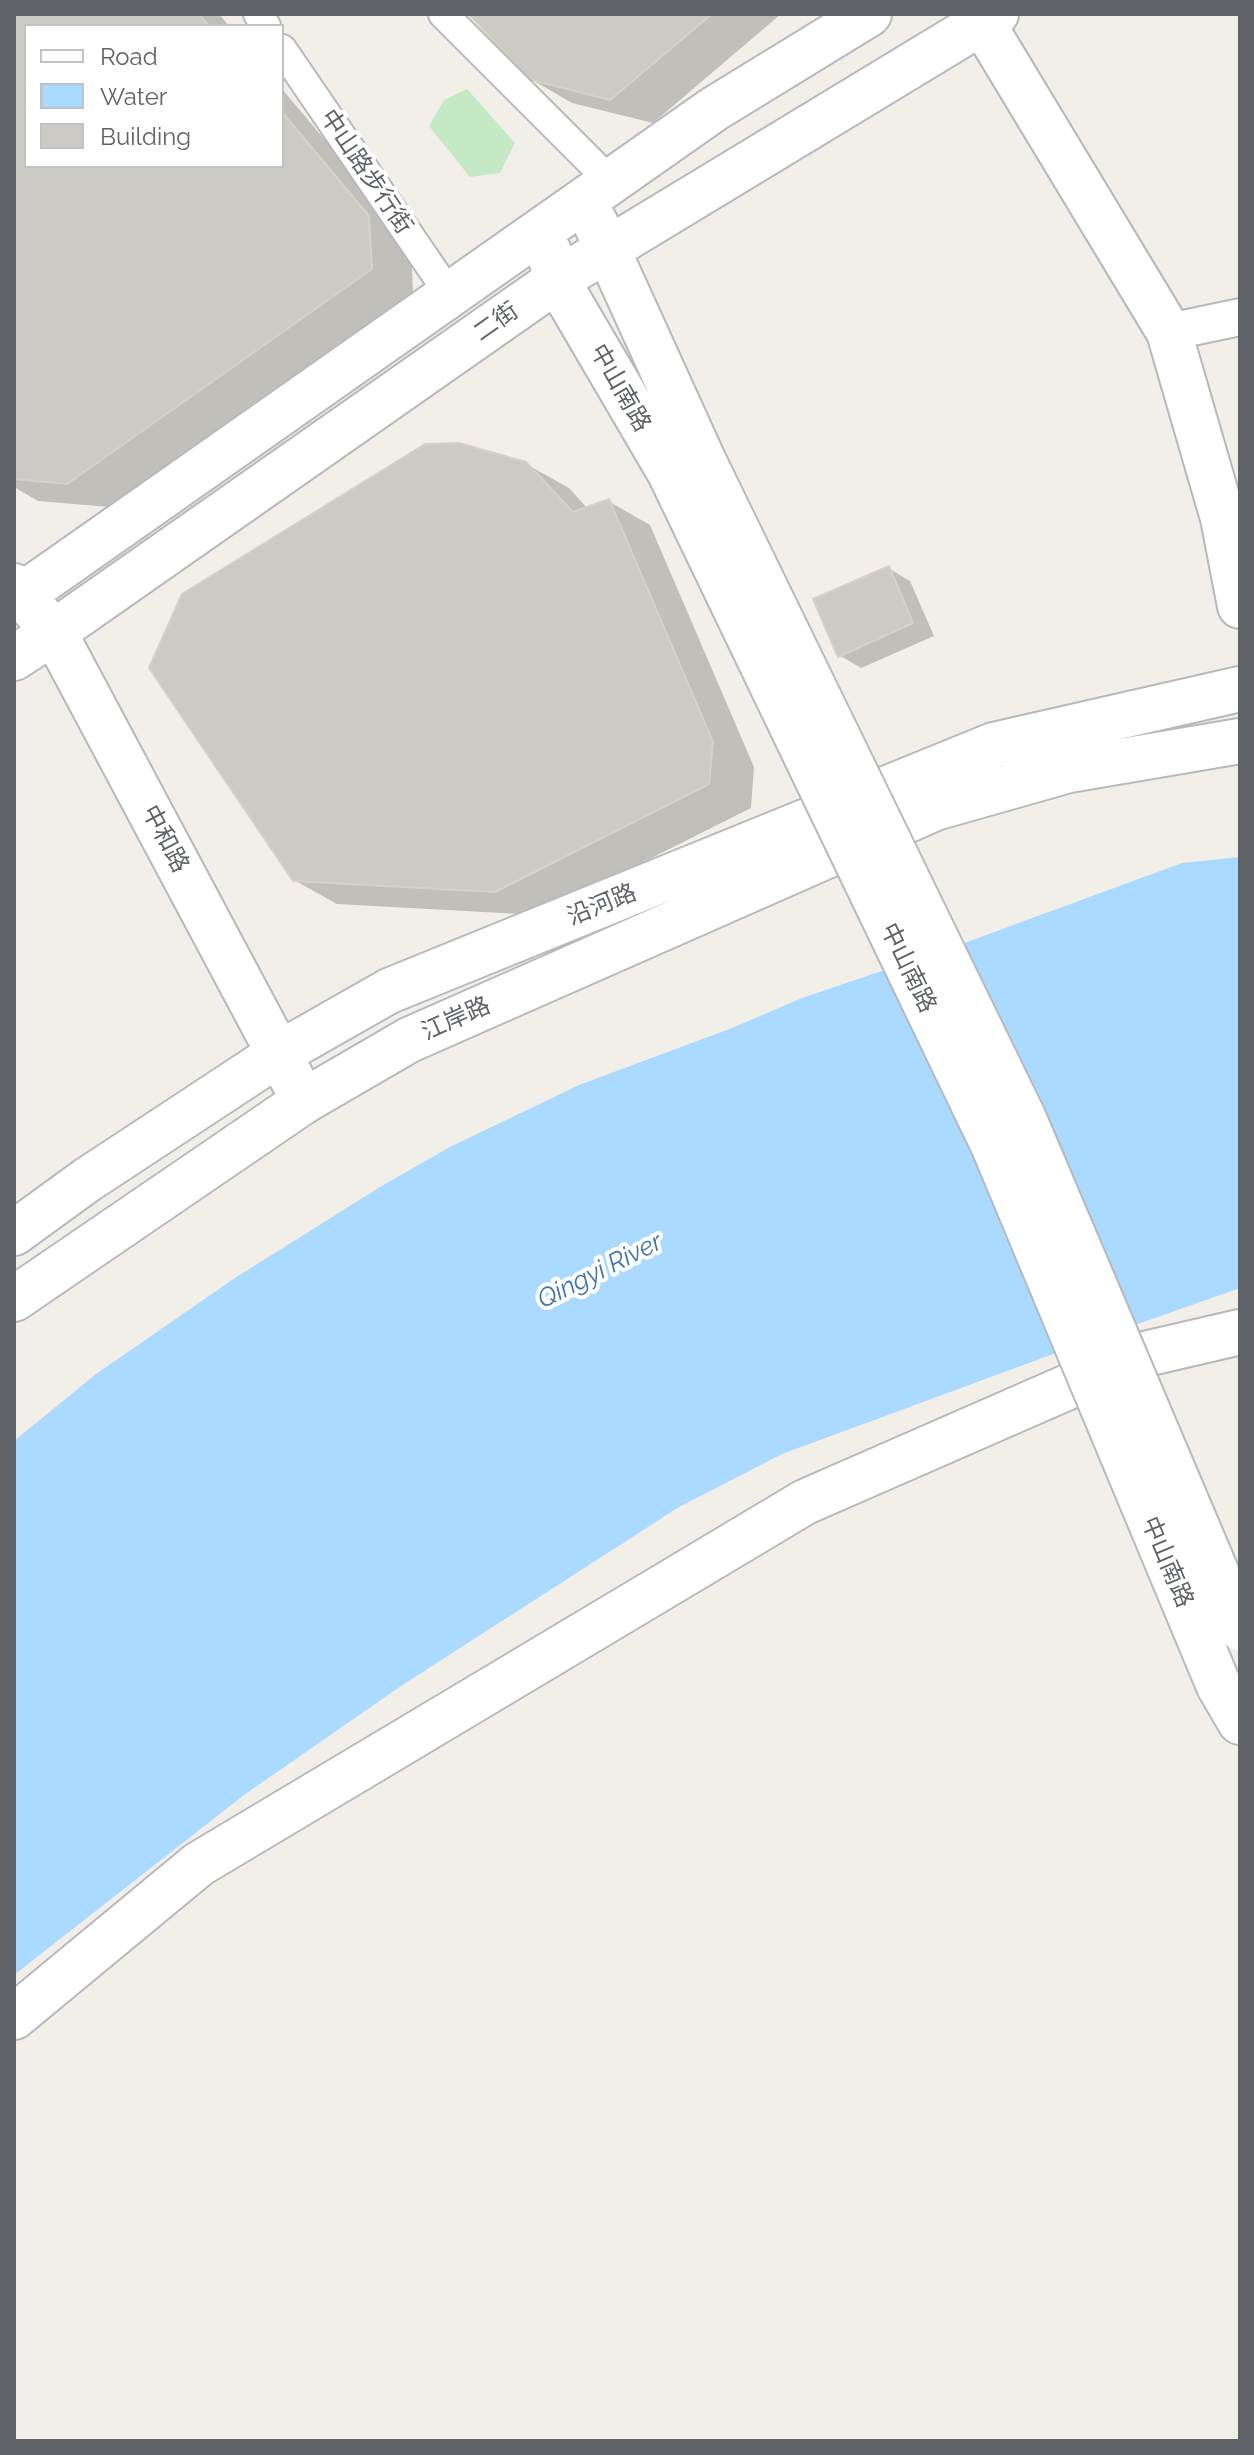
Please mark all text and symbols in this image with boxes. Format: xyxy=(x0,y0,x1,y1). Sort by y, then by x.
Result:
legend xyxy=(24,24,284,168)
text: Road xyxy=(100,42,158,71)
text: Water xyxy=(100,82,167,111)
street label: 中山路步行街 xyxy=(314,104,418,240)
text: Building xyxy=(100,122,191,151)
street label: 二街 xyxy=(468,296,524,348)
street label: 中山南路 xyxy=(584,339,656,437)
street label: 中和路 xyxy=(135,800,195,878)
street label: 沿河路 xyxy=(563,878,641,932)
street label: 中山南路 xyxy=(874,919,942,1017)
street label: 江岸路 xyxy=(417,991,495,1047)
water label: Qingyi River xyxy=(532,1226,668,1316)
street label: 中山南路 xyxy=(1135,1512,1199,1612)

